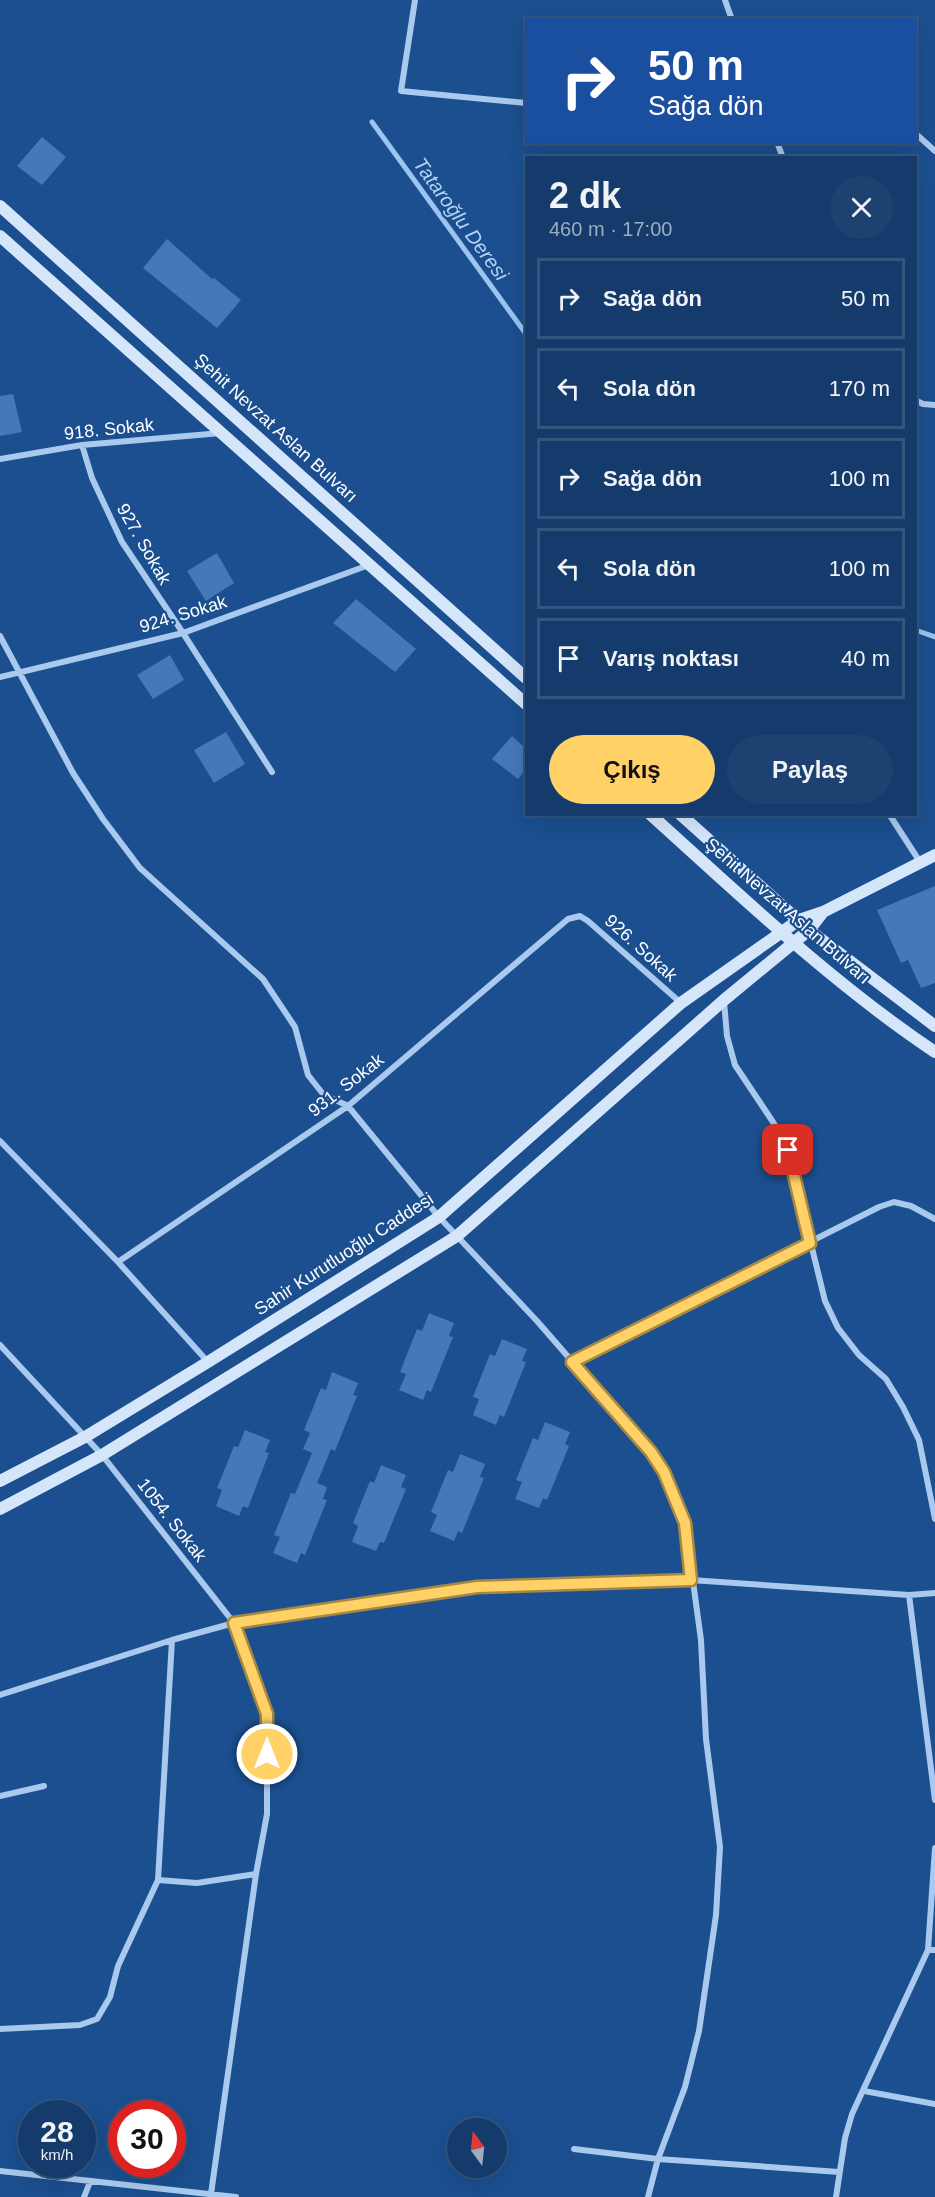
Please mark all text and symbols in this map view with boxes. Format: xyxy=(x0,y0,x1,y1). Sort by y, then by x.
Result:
icon: right xyxy=(549,42,627,120)
text: 50 m xyxy=(648,42,744,89)
text: Sağa dön xyxy=(648,91,764,121)
water label: Tataroğlu Deresi xyxy=(409,153,513,285)
text: 2 dk xyxy=(549,175,621,216)
button: close xyxy=(830,176,893,239)
text: 460 m · 17:00 xyxy=(549,218,672,240)
icon: right xyxy=(552,282,585,315)
text: Sağa dön xyxy=(603,286,702,311)
text: 50 m xyxy=(841,286,890,311)
street label: Şehit Nevzat Aslan Bulvarı xyxy=(190,350,362,506)
icon: left xyxy=(552,372,585,405)
text: Sola dön xyxy=(603,376,696,401)
text: 170 m xyxy=(829,376,890,401)
street label: 918. Sokak xyxy=(63,414,156,444)
icon: right xyxy=(552,462,585,495)
text: Sağa dön xyxy=(603,466,702,491)
text: 100 m xyxy=(829,466,890,491)
street label: 927. Sokak xyxy=(113,500,176,589)
icon: left xyxy=(552,552,585,585)
text: Sola dön xyxy=(603,556,696,581)
text: 100 m xyxy=(829,556,890,581)
street label: 924. Sokak xyxy=(137,591,230,637)
icon: arrive xyxy=(552,642,585,675)
text: Varış noktası xyxy=(603,646,739,671)
text: 40 m xyxy=(841,646,890,671)
button: Çıkış xyxy=(549,735,715,804)
button: Paylaş xyxy=(727,735,893,804)
street label: Şehit Nevzat Aslan Bulvarı xyxy=(701,834,875,988)
street label: 926. Sokak xyxy=(601,910,682,986)
street label: 931. Sokak xyxy=(304,1049,388,1121)
pin xyxy=(762,1124,813,1175)
icon: arrive xyxy=(771,1133,804,1166)
street label: Sahir Kurutluoğlu Caddesi xyxy=(251,1189,437,1319)
street label: 1054. Sokak xyxy=(133,1474,211,1566)
position arrow xyxy=(235,1722,299,1786)
speed limit sign: 30 xyxy=(108,2100,186,2178)
text: 28 xyxy=(40,2115,74,2148)
north arrow xyxy=(447,2118,507,2178)
map controls xyxy=(447,2118,507,2178)
text: km/h xyxy=(41,2146,73,2163)

